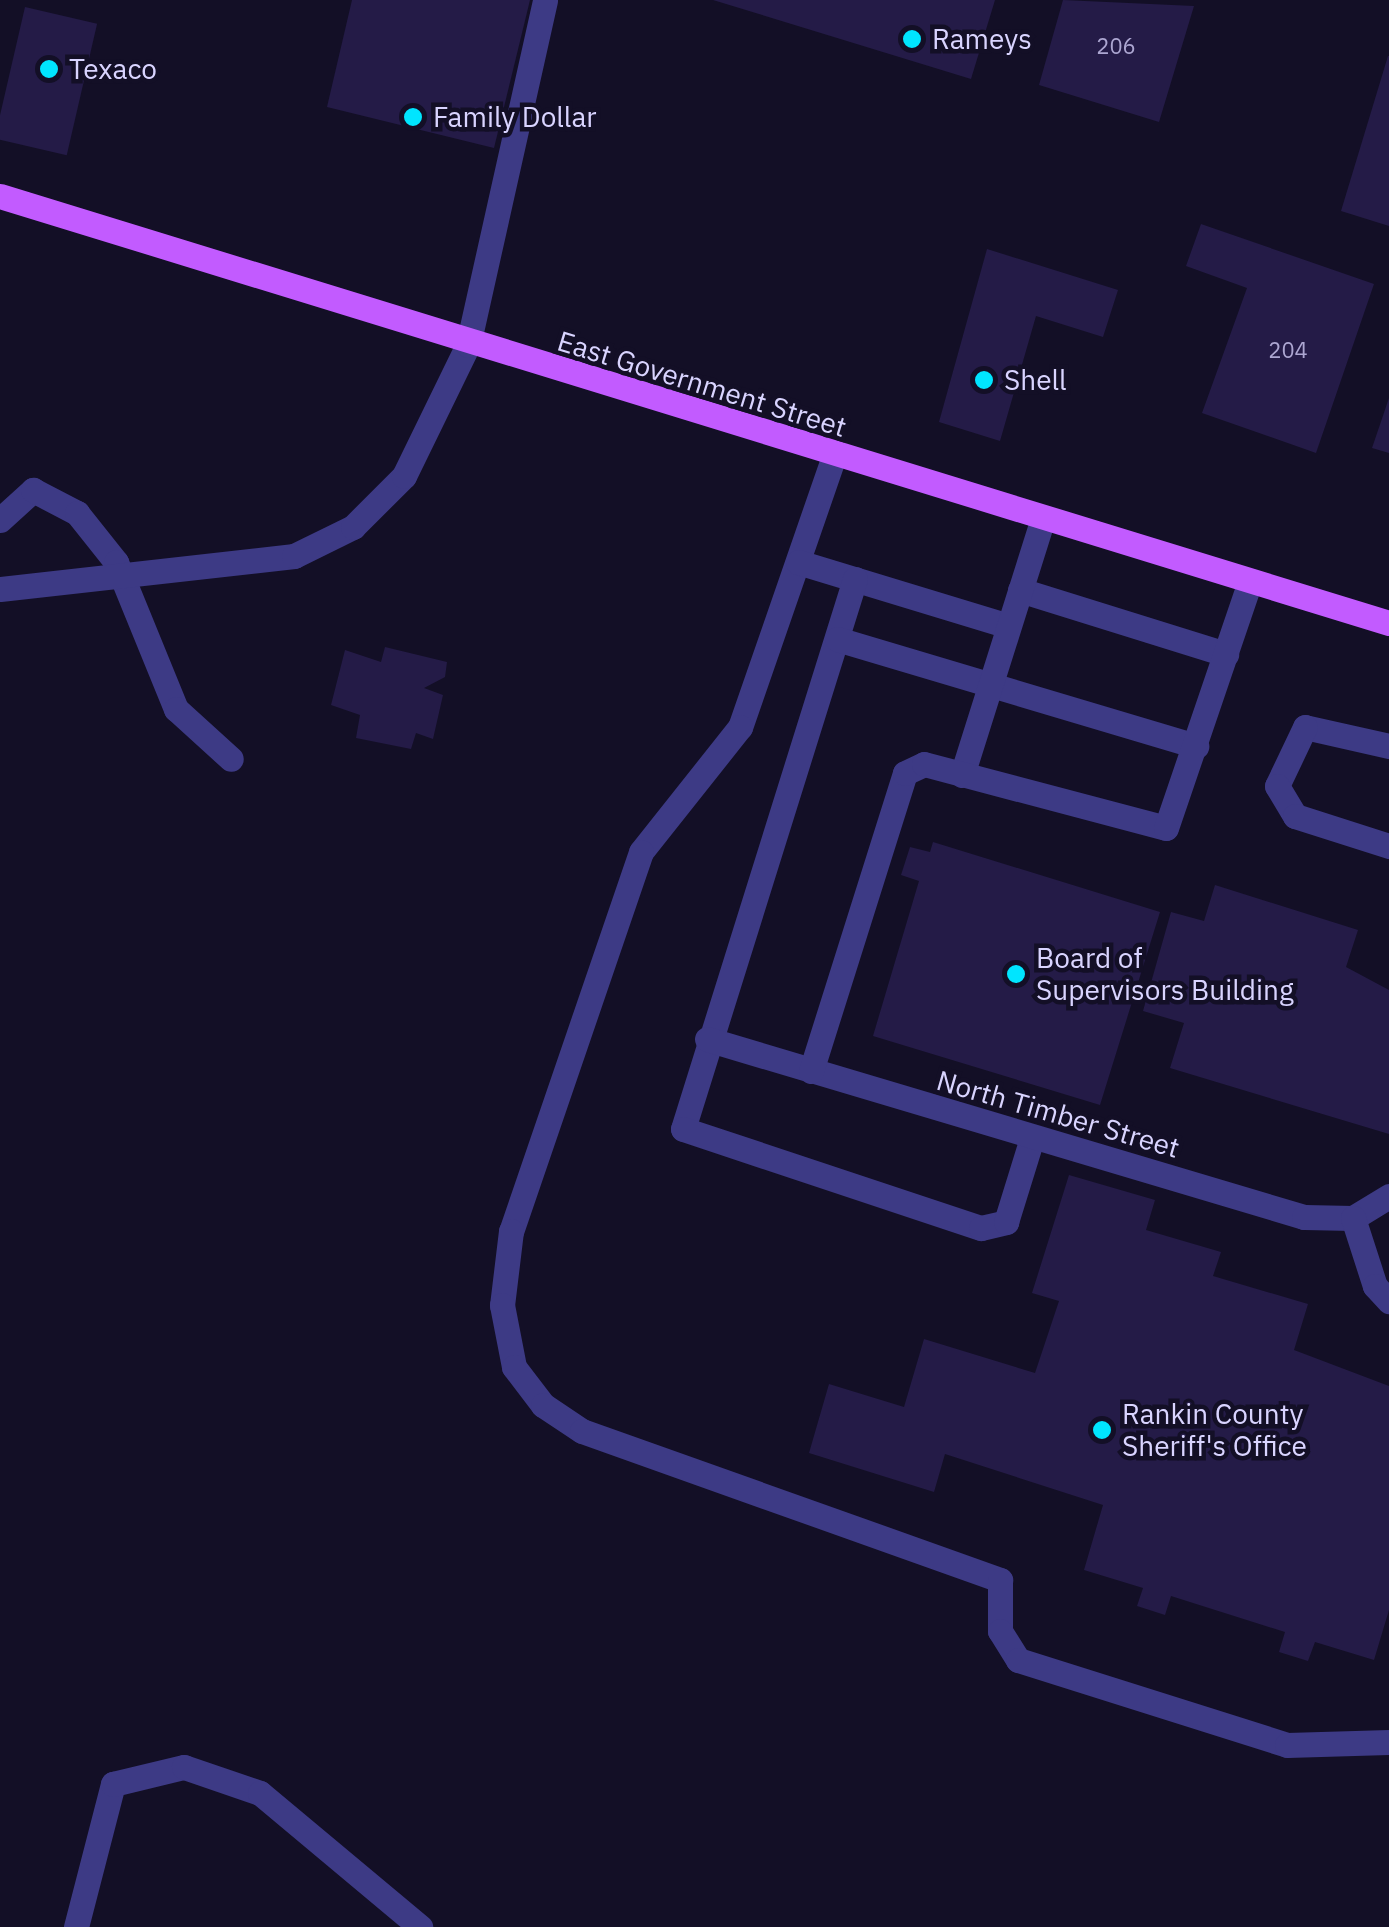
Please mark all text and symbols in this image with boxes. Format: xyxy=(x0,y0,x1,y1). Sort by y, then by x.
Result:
place label: Rameys xyxy=(932,22,1032,56)
marker: Rameys xyxy=(901,28,923,50)
house number: 206 xyxy=(1096,33,1136,59)
place label: Texaco xyxy=(69,52,157,86)
marker: Texaco xyxy=(38,58,60,80)
place label: Family Dollar xyxy=(433,100,597,134)
marker: Family Dollar xyxy=(402,106,424,128)
street label: East Government Street xyxy=(554,324,850,444)
house number: 204 xyxy=(1268,337,1308,363)
place label: Shell xyxy=(1004,363,1067,397)
marker: Shell xyxy=(973,369,995,391)
place label: Board of Supervisors Building xyxy=(1036,941,1294,1007)
marker: Board of Supervisors Building xyxy=(1005,963,1027,985)
street label: North Timber Street xyxy=(933,1063,1183,1165)
place label: Rankin County Sheriff's Office xyxy=(1122,1397,1307,1463)
marker: Rankin County Sheriff's Office xyxy=(1091,1419,1113,1441)

